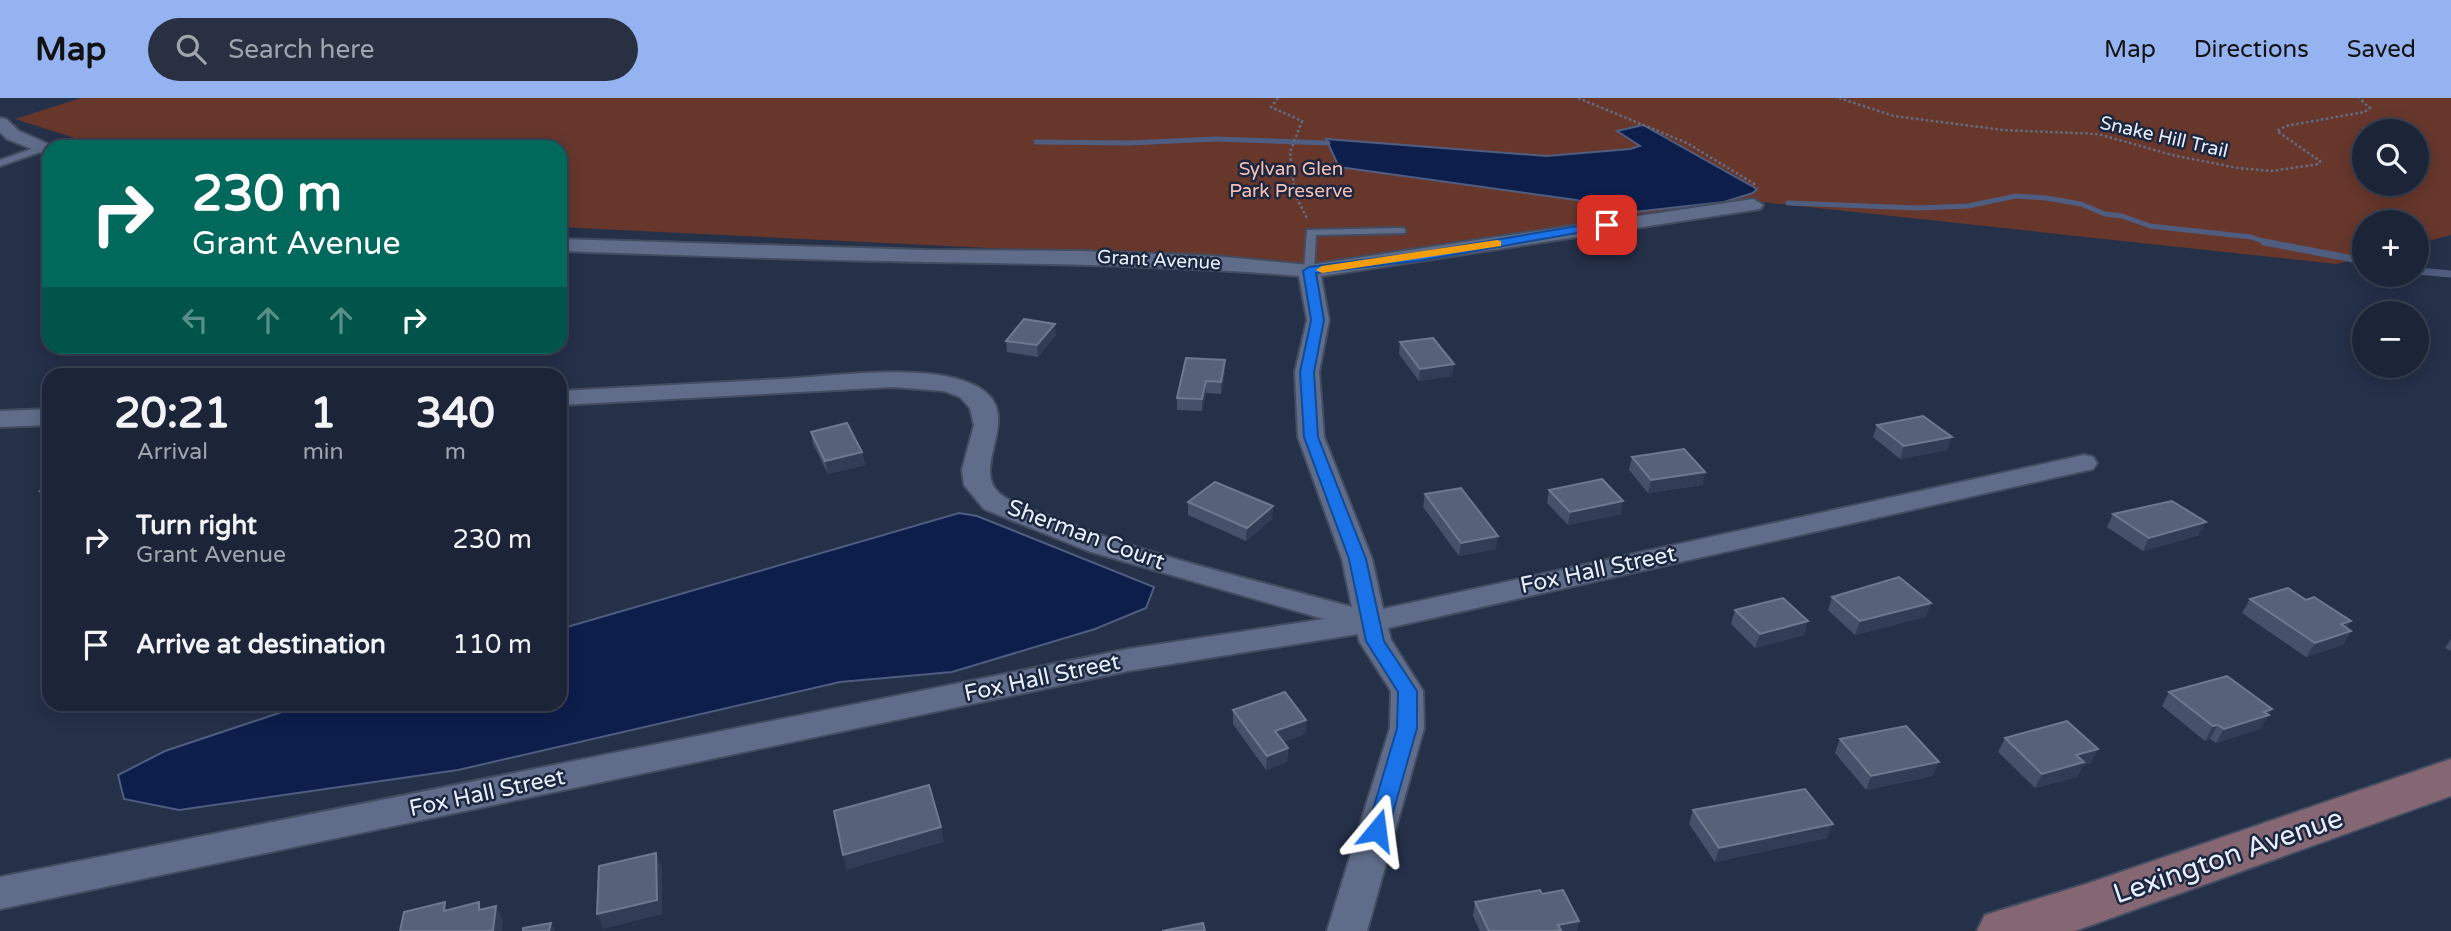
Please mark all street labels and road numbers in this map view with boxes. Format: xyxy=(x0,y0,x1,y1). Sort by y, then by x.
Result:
street label: Snake Hill Trail xyxy=(2098,112,2230,162)
street label: Grant Avenue xyxy=(1097,246,1221,274)
street label: Sherman Court xyxy=(1004,494,1169,576)
street label: Fox Hall Street xyxy=(1518,540,1679,600)
street label: Fox Hall Street xyxy=(962,648,1123,708)
street label: Fox Hall Street xyxy=(407,763,568,823)
street label: Lexington Avenue xyxy=(2109,801,2347,911)

